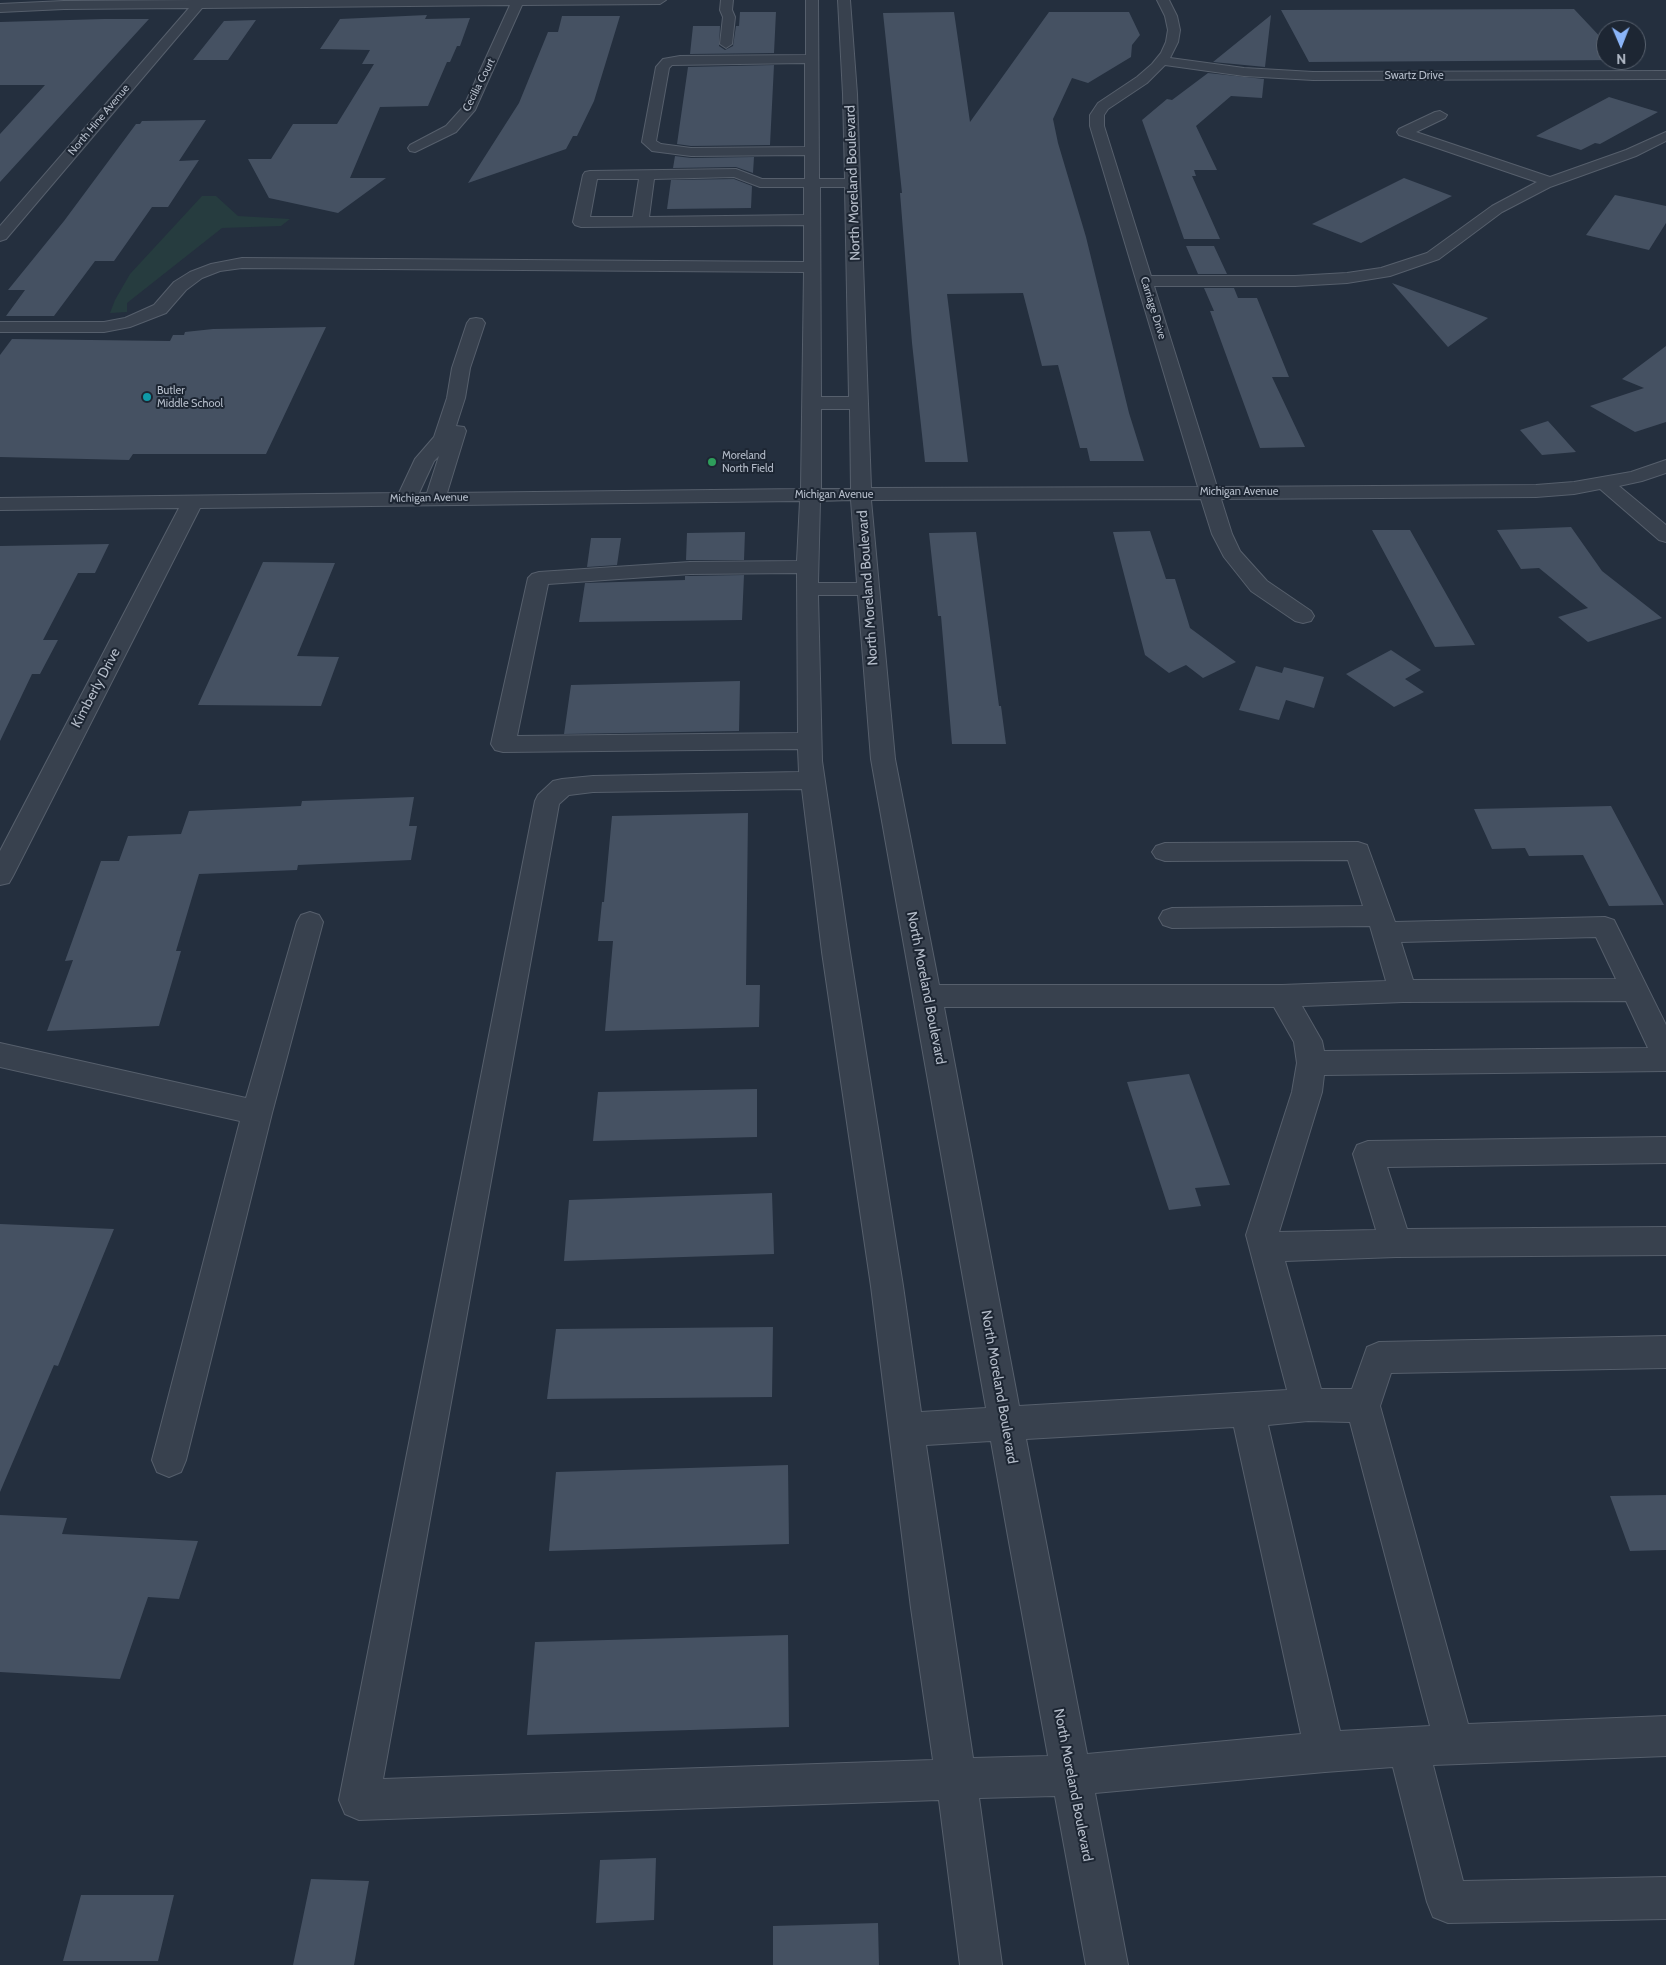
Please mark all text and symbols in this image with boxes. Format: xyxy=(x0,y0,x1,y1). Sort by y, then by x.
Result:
north arrow xyxy=(1596,20,1646,70)
text: N xyxy=(1616,50,1626,68)
street label: Cecilia Court xyxy=(460,56,498,114)
street label: Swartz Drive xyxy=(1384,69,1444,83)
street label: North Hine Avenue xyxy=(66,82,132,158)
street label: North Moreland Boulevard xyxy=(842,105,864,261)
street label: Carriage Drive xyxy=(1137,275,1169,341)
place label: Butler Middle School xyxy=(157,384,223,410)
marker: Butler Middle School xyxy=(141,391,153,403)
place label: Moreland North Field xyxy=(722,449,774,475)
marker: Moreland North Field xyxy=(706,456,718,468)
street label: Michigan Avenue xyxy=(1200,485,1278,499)
street label: Michigan Avenue xyxy=(795,488,873,502)
street label: Michigan Avenue xyxy=(390,491,468,505)
street label: North Moreland Boulevard xyxy=(854,510,882,666)
street label: Kimberly Drive xyxy=(68,645,124,731)
street label: North Moreland Boulevard xyxy=(903,910,949,1066)
street label: North Moreland Boulevard xyxy=(977,1309,1021,1465)
street label: North Moreland Boulevard xyxy=(1050,1707,1096,1863)

